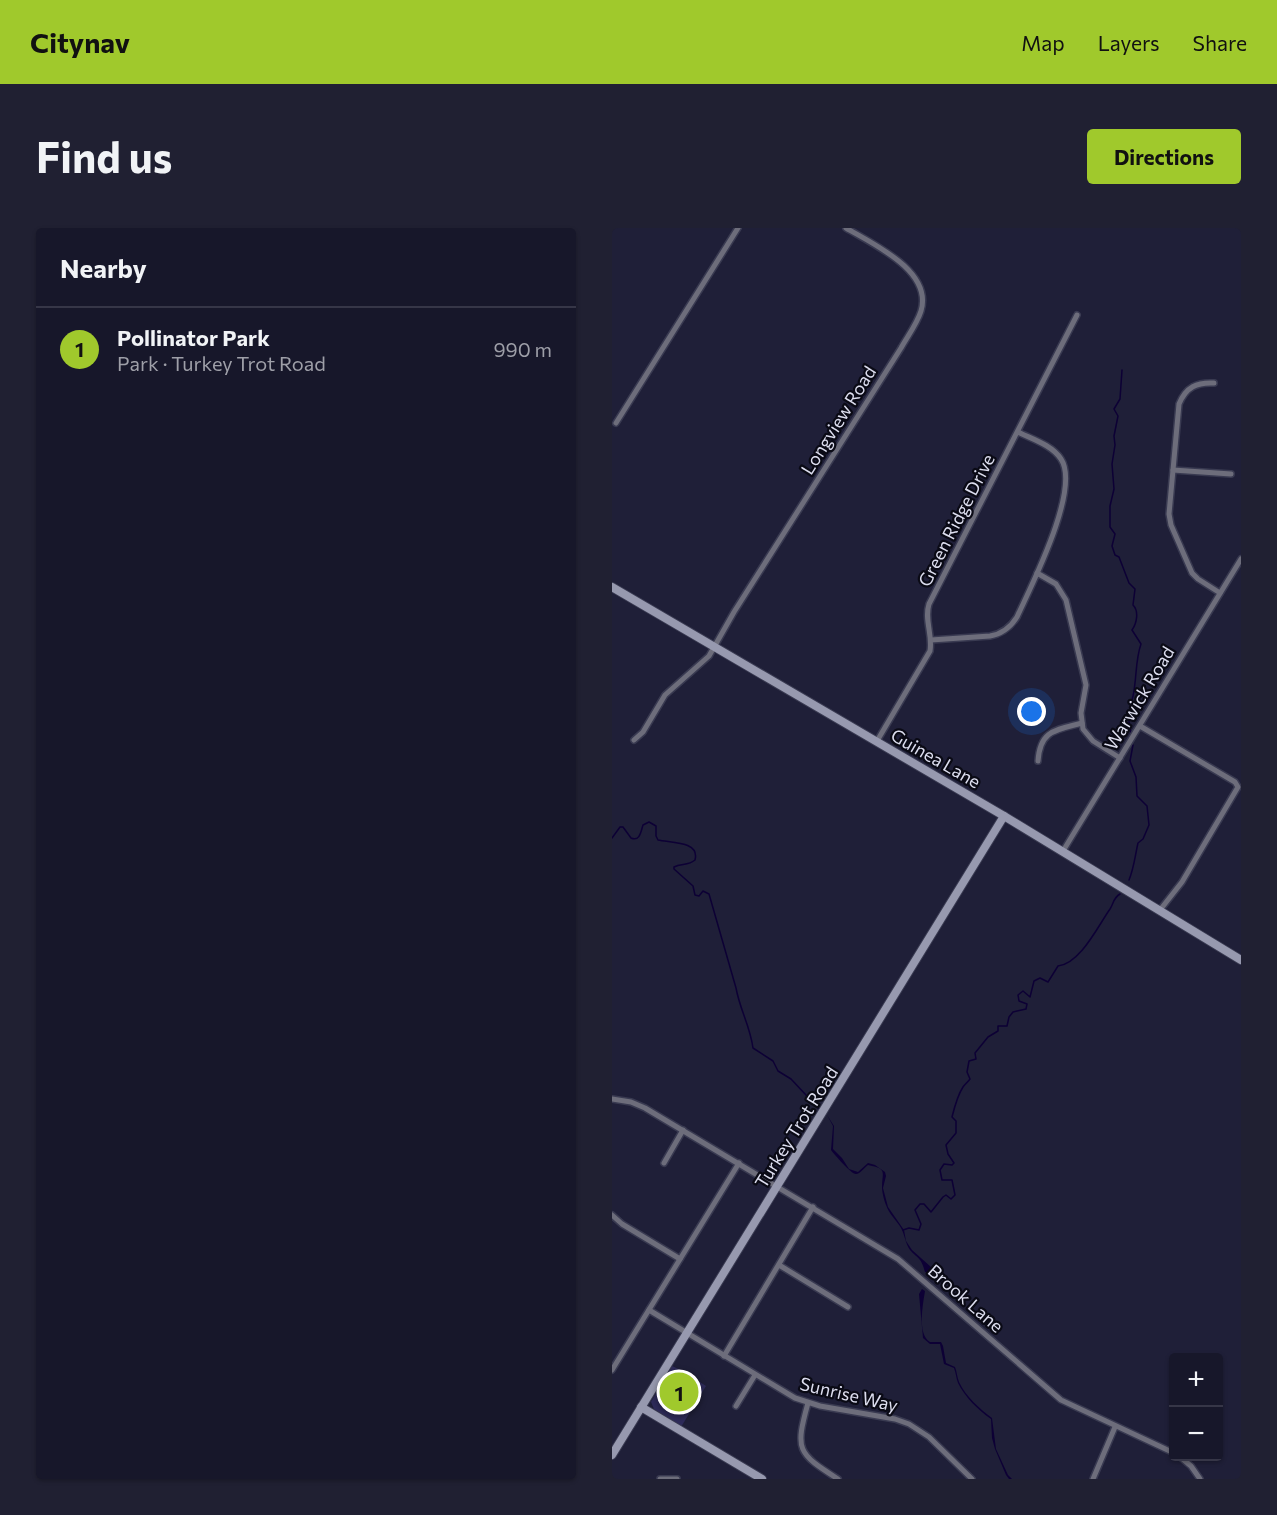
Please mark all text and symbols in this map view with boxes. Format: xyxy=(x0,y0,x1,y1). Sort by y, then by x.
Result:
text: Citynav xyxy=(30,25,130,59)
text: Map xyxy=(1021,30,1065,55)
text: Layers xyxy=(1098,30,1160,55)
text: Share xyxy=(1193,30,1247,55)
button: Directions xyxy=(1087,129,1241,184)
text: Find us xyxy=(36,130,172,182)
text: Nearby xyxy=(60,252,147,283)
text: Pollinator Park xyxy=(117,324,270,351)
text: 1 xyxy=(75,337,84,361)
text: 990 m xyxy=(493,337,552,361)
text: Park · Turkey Trot Road xyxy=(117,351,326,375)
street label: Longview Road xyxy=(796,362,880,478)
street label: Green Ridge Drive xyxy=(913,450,999,590)
street label: Warwick Road xyxy=(1099,642,1179,754)
your location xyxy=(1017,697,1046,726)
street label: Guinea Lane xyxy=(887,723,985,793)
street label: Turkey Trot Road xyxy=(750,1062,842,1192)
street label: Brook Lane xyxy=(924,1259,1008,1337)
map controls xyxy=(1169,1353,1223,1461)
button: + xyxy=(1169,1353,1223,1407)
pin: 1 xyxy=(660,1370,698,1414)
street label: Sunrise Way xyxy=(798,1372,900,1416)
button: − xyxy=(1169,1407,1223,1461)

